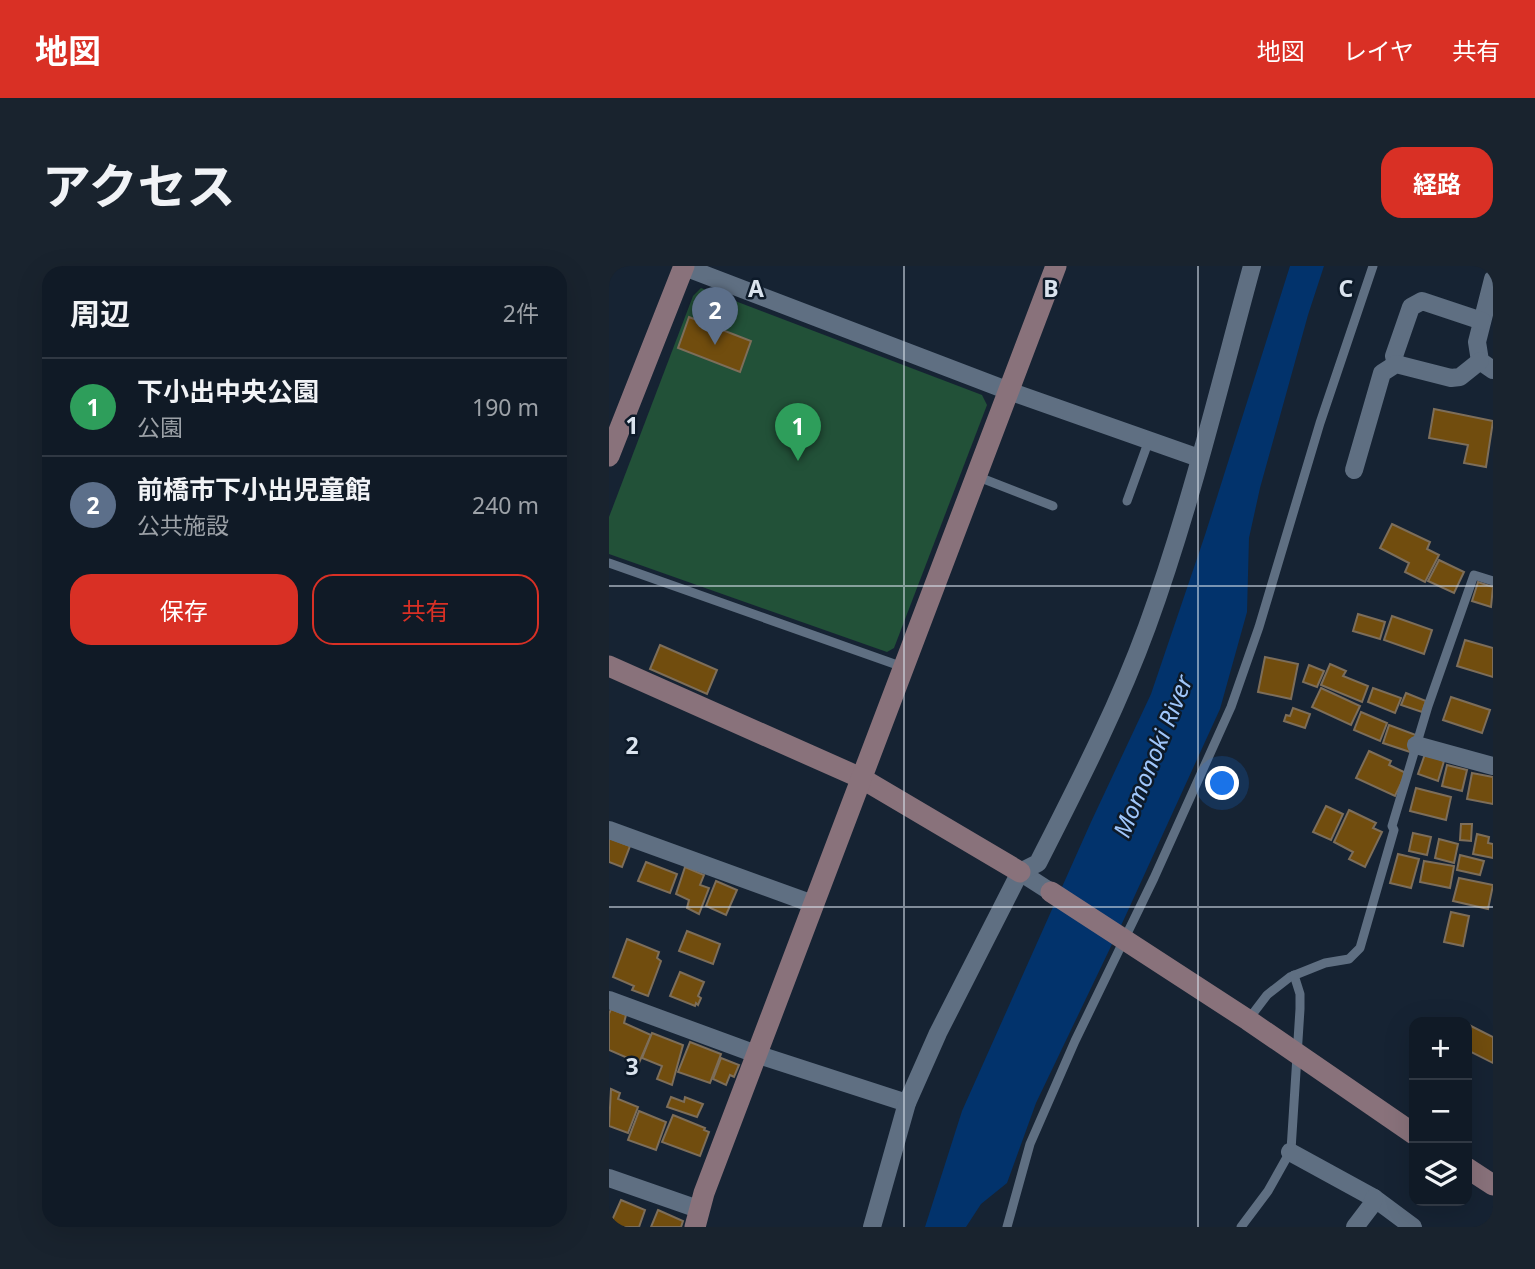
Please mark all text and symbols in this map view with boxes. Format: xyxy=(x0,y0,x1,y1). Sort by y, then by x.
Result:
text: 地図 xyxy=(35,28,101,73)
text: 地図 xyxy=(1257,34,1305,67)
text: レイヤ xyxy=(1343,34,1414,67)
text: 共有 xyxy=(1452,34,1500,67)
button: 経路 xyxy=(1381,147,1493,218)
text: アクセス xyxy=(42,152,236,218)
text: A xyxy=(748,272,764,304)
text: B xyxy=(1043,272,1059,304)
text: C xyxy=(1339,272,1354,304)
pin: 2 xyxy=(692,287,738,345)
text: 周辺 xyxy=(70,293,130,334)
text: 2件 xyxy=(503,297,539,329)
text: 下小出中央公園 xyxy=(137,373,319,409)
text: 1 xyxy=(86,391,100,423)
text: 190 m xyxy=(472,391,539,423)
pin: 1 xyxy=(775,403,821,461)
text: 1 xyxy=(625,409,639,441)
text: 公園 xyxy=(137,411,183,443)
text: 前橋市下小出児童館 xyxy=(137,471,371,507)
text: 2 xyxy=(86,489,100,521)
text: 240 m xyxy=(472,489,539,521)
text: 公共施設 xyxy=(137,509,229,541)
button: 保存 xyxy=(70,574,298,645)
button: 共有 xyxy=(312,574,539,645)
water label: Momonoki River xyxy=(1104,668,1200,842)
text: 2 xyxy=(625,729,639,761)
your location xyxy=(1205,766,1239,800)
map controls xyxy=(1409,1017,1472,1206)
button: + xyxy=(1409,1017,1472,1080)
text: 3 xyxy=(625,1050,639,1082)
button: − xyxy=(1409,1080,1472,1143)
button: layers xyxy=(1409,1143,1472,1206)

